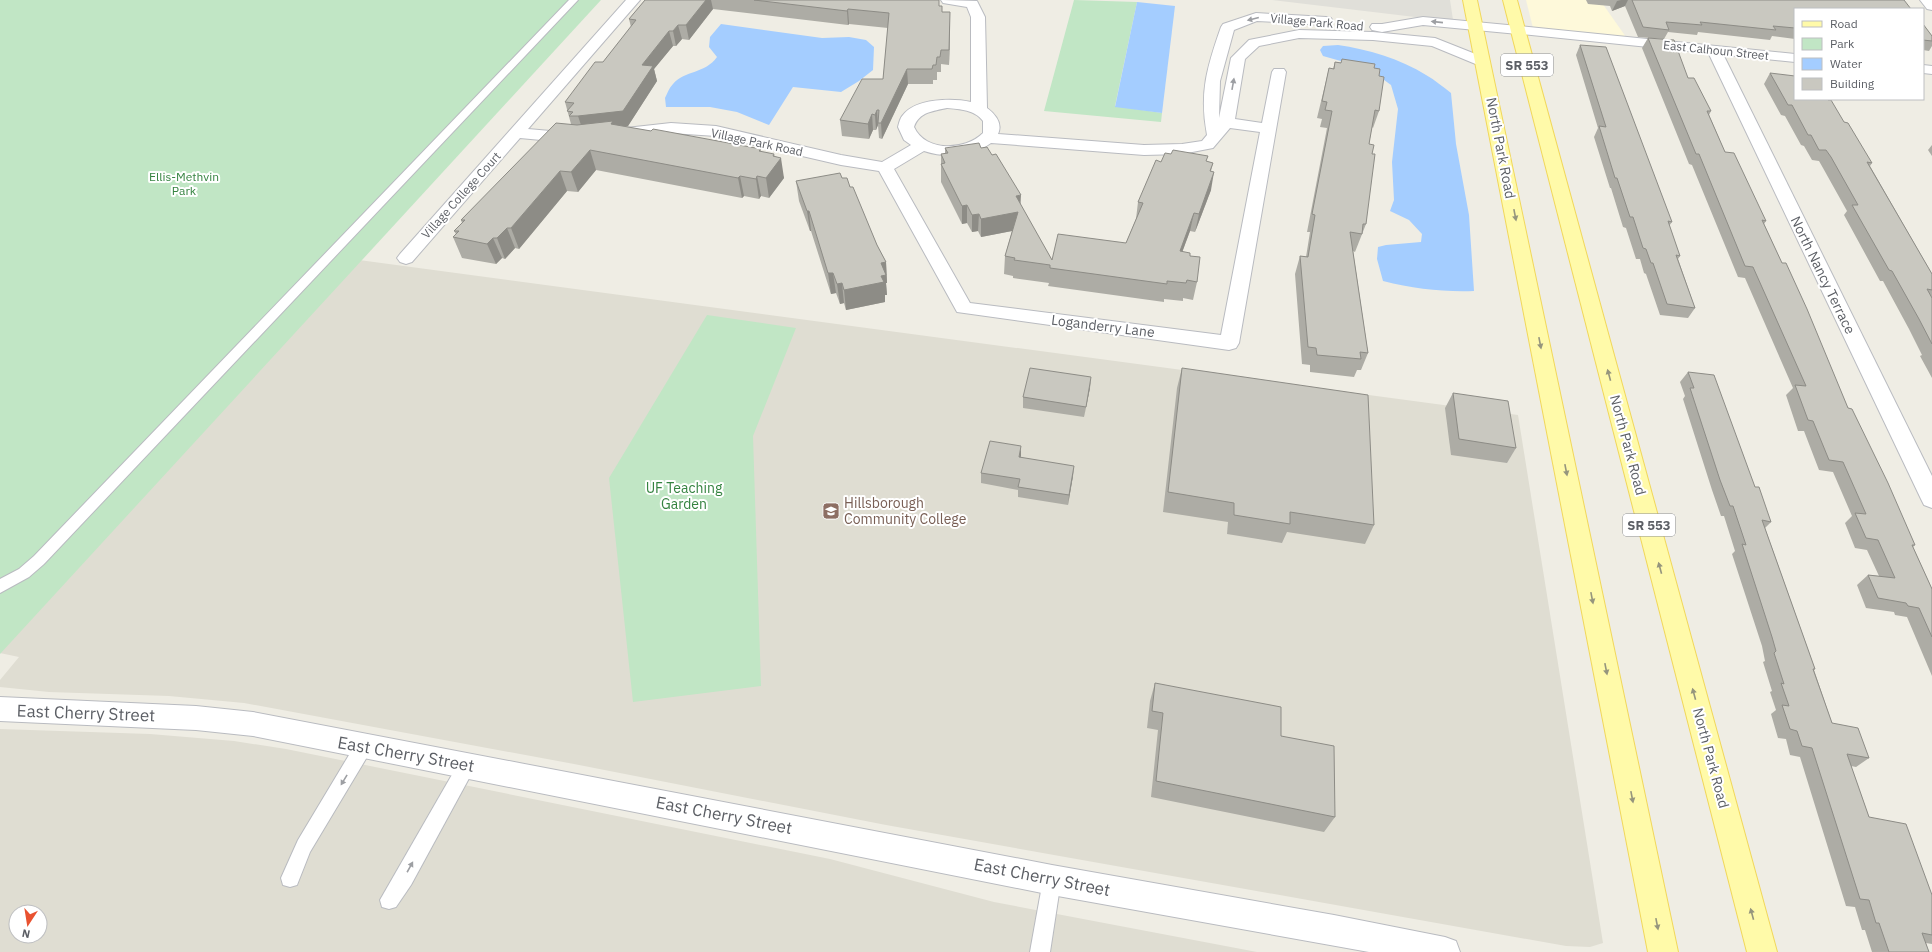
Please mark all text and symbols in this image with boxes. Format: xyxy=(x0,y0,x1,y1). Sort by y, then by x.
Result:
legend xyxy=(1794,8,1924,100)
street label: Village Park Road xyxy=(1270,10,1364,34)
one-way arrow xyxy=(1247,16,1259,22)
text: Road xyxy=(1830,16,1858,31)
one-way arrow xyxy=(1431,19,1443,25)
text: Park xyxy=(1830,36,1855,51)
street label: East Calhoun Street xyxy=(1662,37,1770,63)
road number: SR 553 xyxy=(1501,54,1553,76)
text: Water xyxy=(1830,56,1863,71)
text: Building xyxy=(1830,76,1875,91)
one-way arrow xyxy=(1230,78,1236,90)
street label: North Park Road xyxy=(1482,96,1520,200)
street label: Village Park Road xyxy=(710,125,804,159)
street label: Village College Court xyxy=(418,149,504,241)
park label: Ellis-Methvin Park xyxy=(149,169,219,198)
one-way arrow xyxy=(1512,209,1518,221)
street label: North Nancy Terrace xyxy=(1787,213,1859,337)
street label: Loganderry Lane xyxy=(1050,311,1156,341)
one-way arrow xyxy=(1538,337,1544,349)
one-way arrow xyxy=(1606,369,1612,381)
street label: North Park Road xyxy=(1606,393,1650,497)
one-way arrow xyxy=(1563,464,1569,476)
park label: UF Teaching Garden xyxy=(646,479,723,513)
place label: Hillsborough Community College xyxy=(844,494,967,528)
school or university icon: Hillsborough Community College xyxy=(821,501,841,521)
road number: SR 553 xyxy=(1623,514,1675,536)
one-way arrow xyxy=(1657,562,1663,575)
one-way arrow xyxy=(1589,591,1595,604)
one-way arrow xyxy=(1603,663,1609,675)
one-way arrow xyxy=(1691,688,1697,700)
street label: East Cherry Street xyxy=(16,700,156,726)
street label: North Park Road xyxy=(1689,706,1733,810)
street label: East Cherry Street xyxy=(336,731,476,777)
one-way arrow xyxy=(340,774,347,786)
street label: East Cherry Street xyxy=(654,791,794,839)
one-way arrow xyxy=(1629,791,1635,803)
street label: East Cherry Street xyxy=(972,853,1112,901)
one-way arrow xyxy=(407,861,413,873)
north arrow xyxy=(8,904,48,944)
one-way arrow xyxy=(1749,908,1755,921)
one-way arrow xyxy=(1655,918,1661,930)
text: N xyxy=(21,926,31,941)

